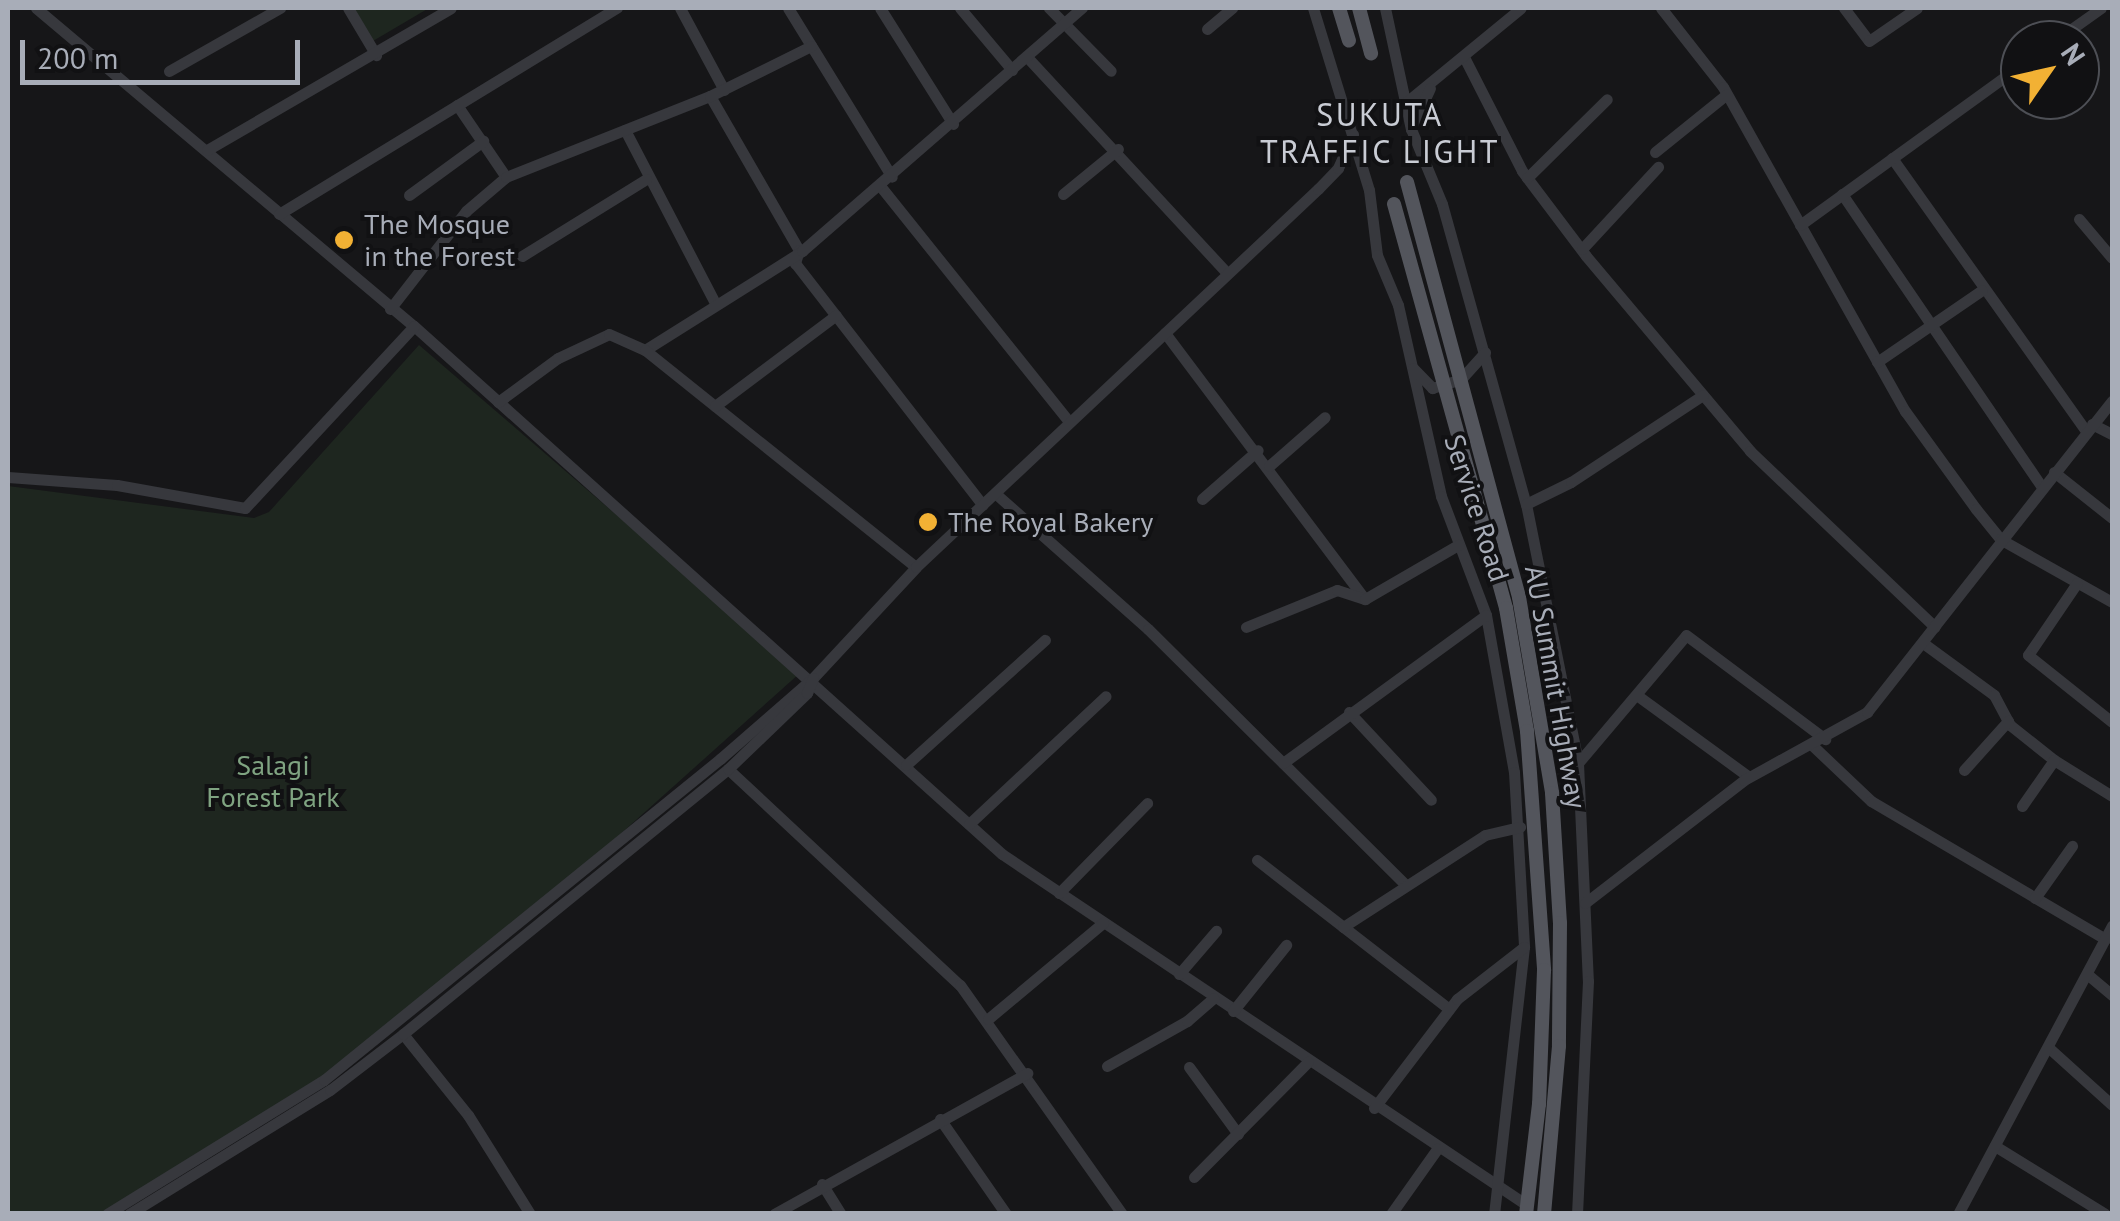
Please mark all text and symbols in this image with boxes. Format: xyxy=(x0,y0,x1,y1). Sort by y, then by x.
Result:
scale bar xyxy=(25,20,305,82)
north arrow xyxy=(2000,20,2100,120)
text: N xyxy=(2053,36,2094,72)
text: 200 m xyxy=(37,38,118,77)
district label: SUKUTA TRAFFIC LIGHT xyxy=(1259,96,1501,171)
place label: The Mosque in the Forest xyxy=(364,207,515,273)
marker: The Mosque in the Forest xyxy=(333,229,355,251)
street label: Service Road xyxy=(1437,430,1517,586)
place label: The Royal Bakery xyxy=(948,505,1153,539)
marker: The Royal Bakery xyxy=(917,511,939,533)
street label: AU Summit Highway xyxy=(1518,563,1594,811)
park label: Salagi Forest Park xyxy=(206,748,340,814)

